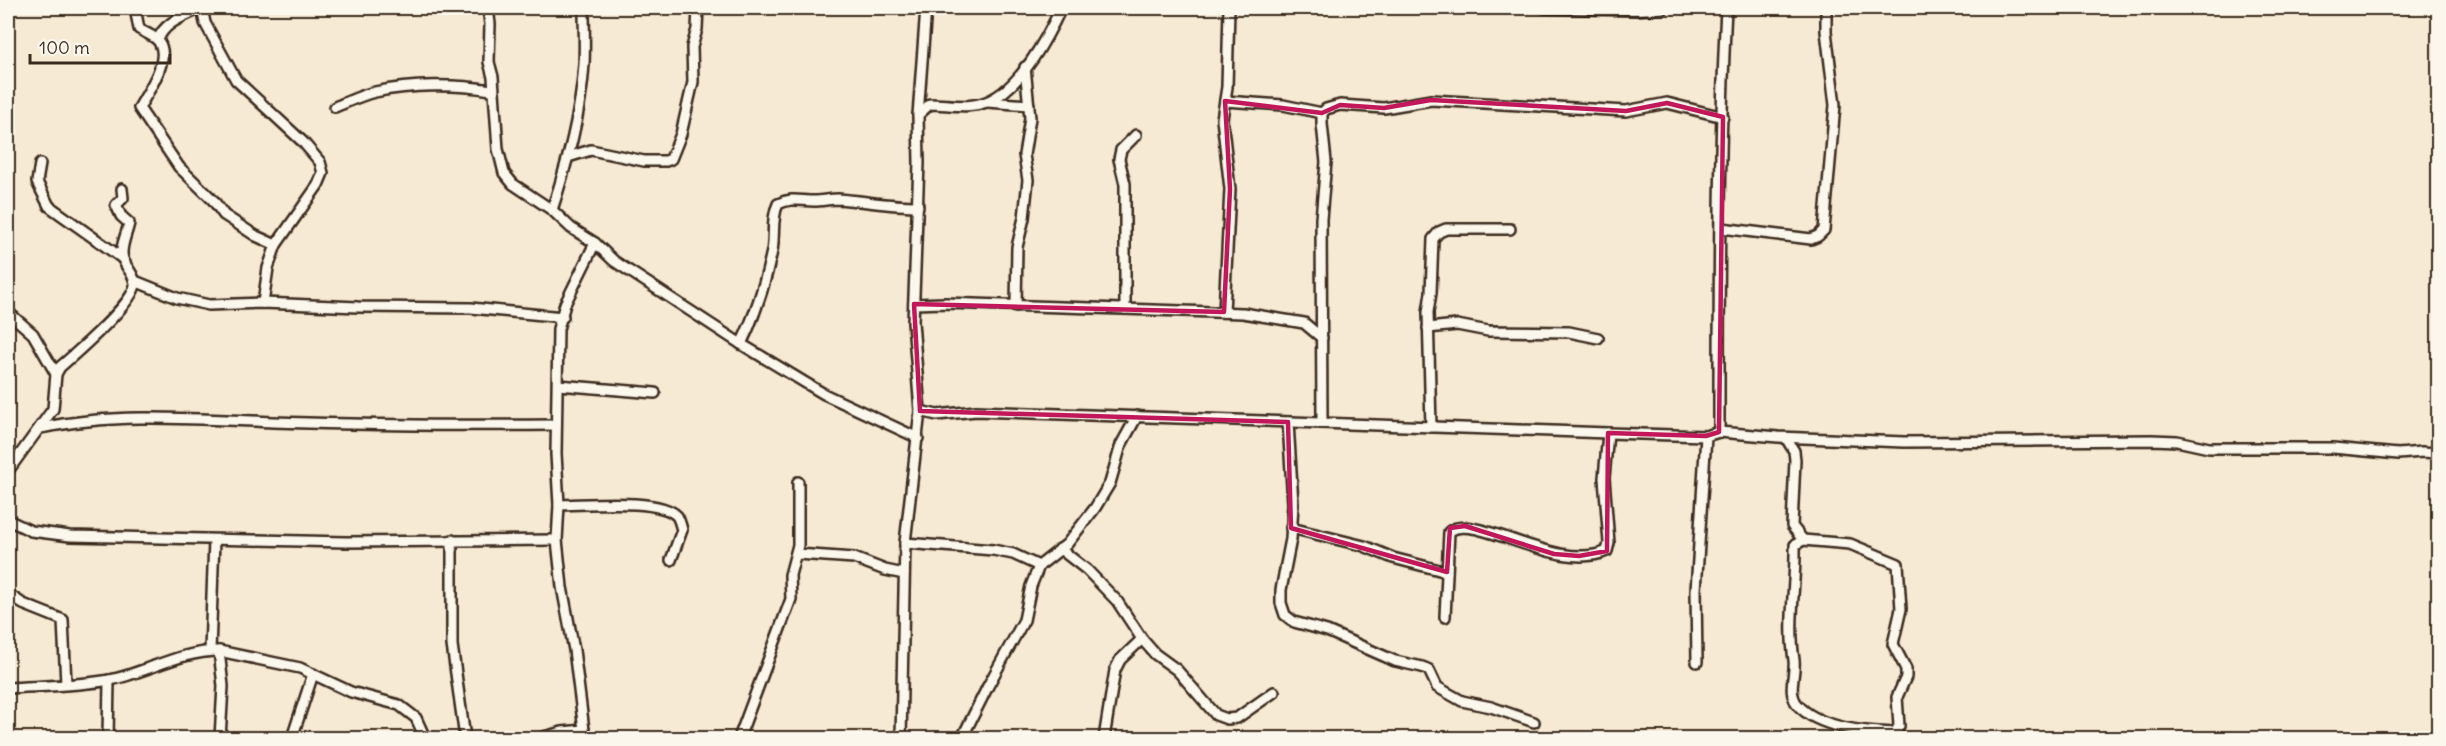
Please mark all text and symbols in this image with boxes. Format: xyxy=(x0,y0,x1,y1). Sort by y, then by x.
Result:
scale bar xyxy=(30,27,170,65)
text: 100 m xyxy=(39,36,90,59)

